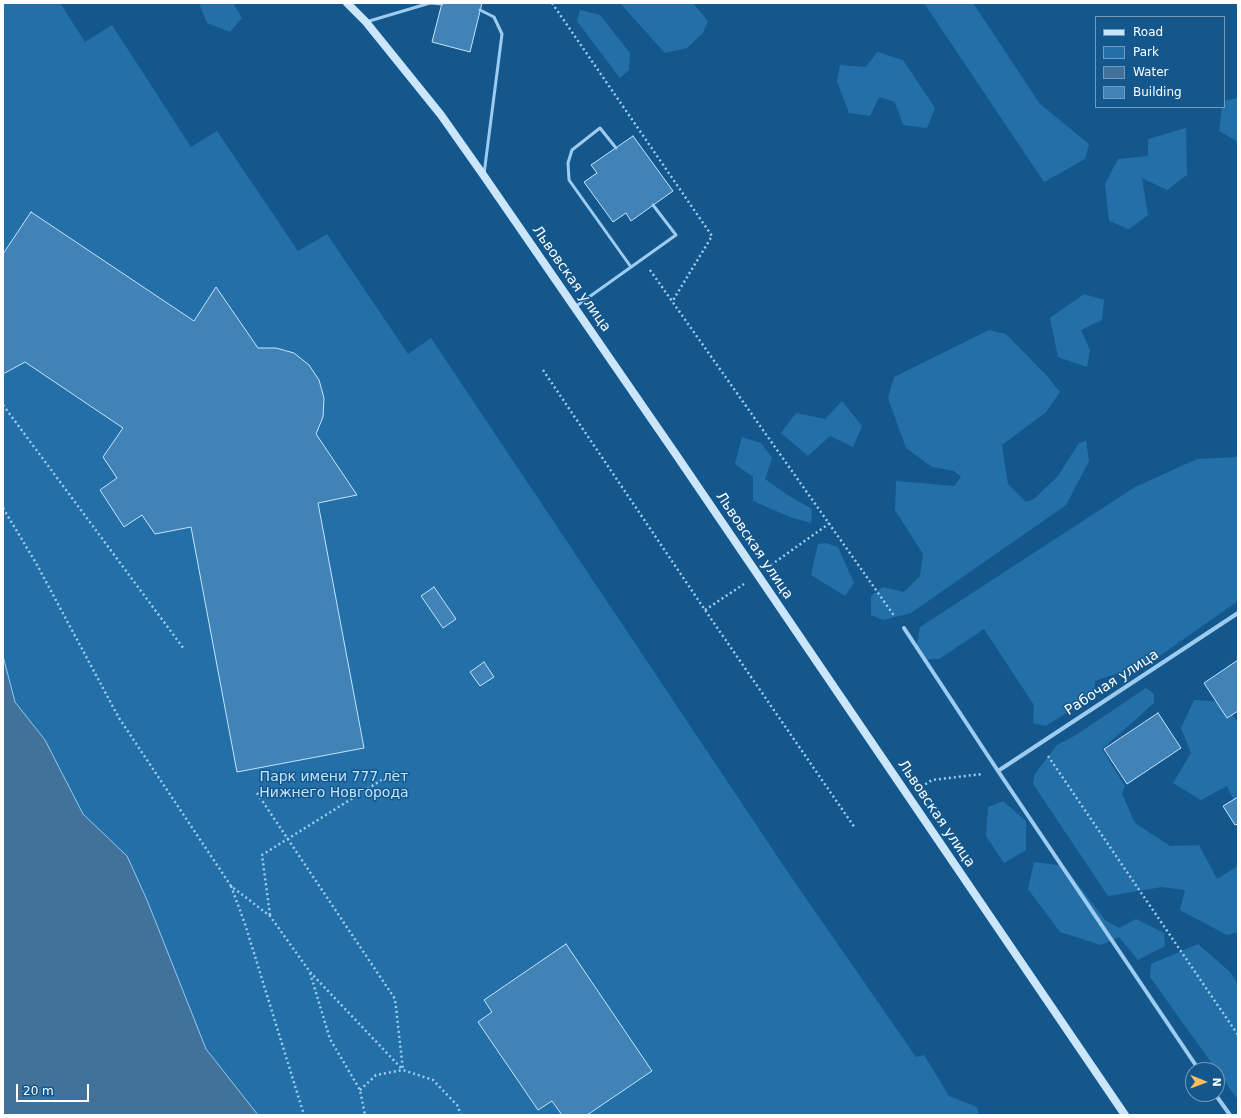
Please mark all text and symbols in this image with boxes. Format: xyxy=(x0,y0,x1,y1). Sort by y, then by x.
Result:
legend xyxy=(1095,16,1225,108)
text: Road xyxy=(1133,25,1163,39)
text: Park xyxy=(1133,45,1159,59)
text: Water xyxy=(1133,65,1168,79)
text: Building xyxy=(1133,85,1182,99)
street label: Львовская улица xyxy=(528,223,614,335)
street label: Львовская улица xyxy=(712,489,796,603)
street label: Рабочая улица xyxy=(1062,646,1162,720)
street label: Львовская улица xyxy=(894,757,978,871)
park label: Парк имени 777 лет Нижнего Новгорода xyxy=(259,769,409,802)
north arrow xyxy=(1185,1062,1225,1102)
scale bar xyxy=(18,1076,91,1102)
text: N xyxy=(1210,1077,1223,1087)
text: 20 m xyxy=(23,1084,54,1098)

